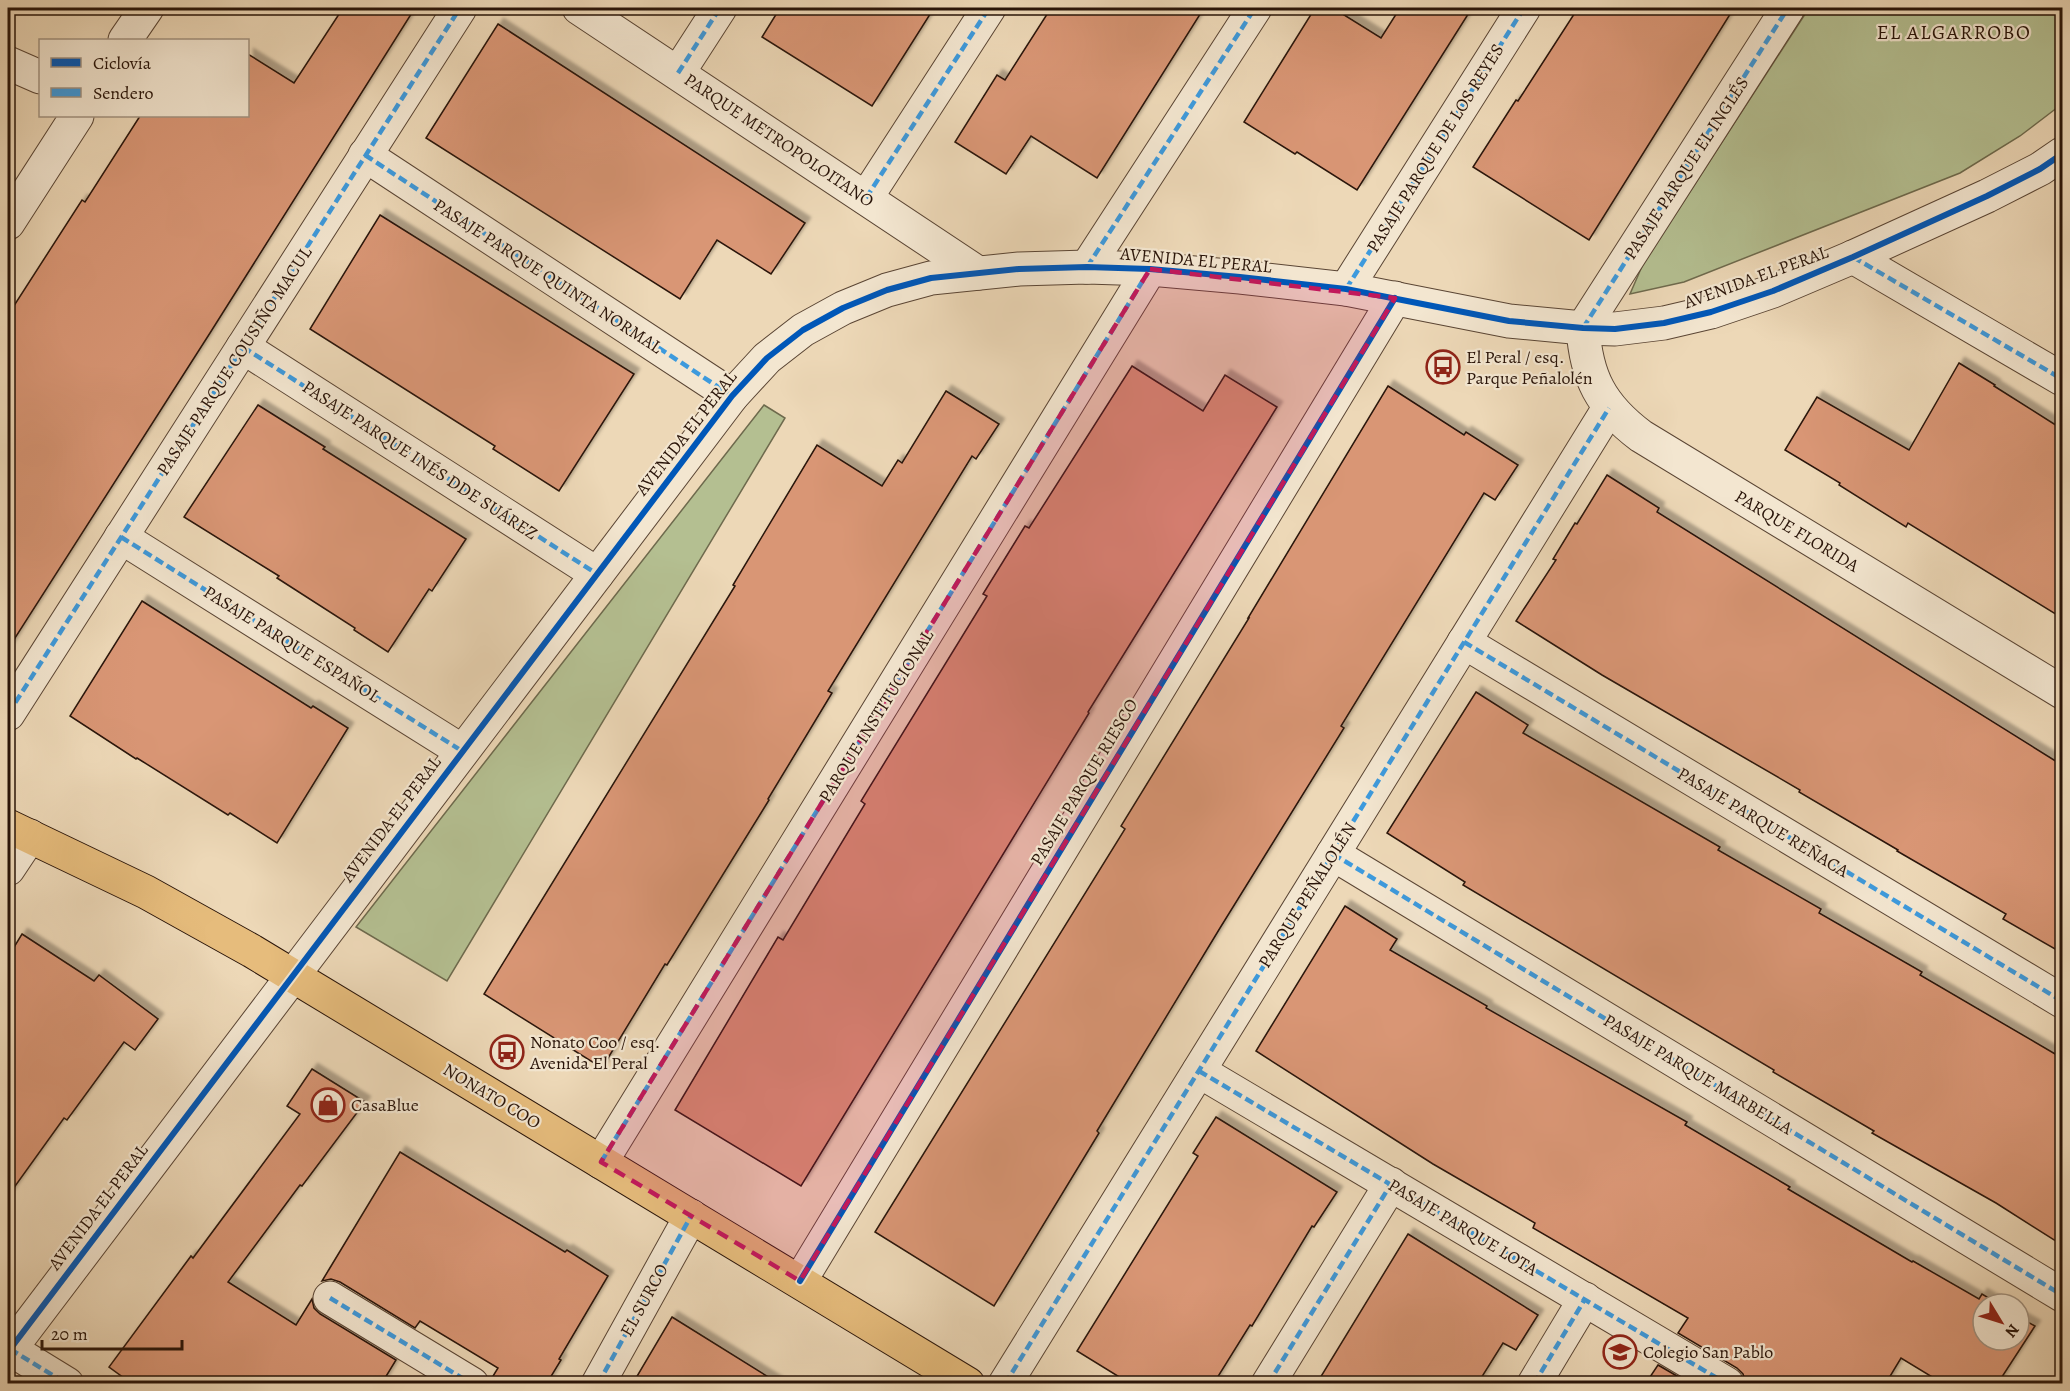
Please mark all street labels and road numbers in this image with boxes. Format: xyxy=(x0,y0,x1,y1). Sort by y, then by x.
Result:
street label: PASAJE PARQUE DE LOS REYES xyxy=(1361,39,1509,257)
street label: PARQUE METROPOLOITANO xyxy=(679,67,879,213)
street label: PASAJE PARQUE EL INGLÉS xyxy=(1618,72,1754,264)
street label: PASAJE PARQUE QUINTA NORMAL xyxy=(429,193,668,360)
street label: AVENIDA EL PERAL xyxy=(1680,239,1832,315)
street label: PASAJE PARQUE COUSIÑO MACUL xyxy=(151,241,318,480)
street label: AVENIDA EL PERAL xyxy=(1118,241,1274,279)
street label: AVENIDA EL PERAL xyxy=(629,365,743,501)
street label: PASAJE PARQUE INÉS DDE SUÁREZ xyxy=(298,375,542,545)
street label: PARQUE FLORIDA xyxy=(1730,484,1864,578)
street label: PASAJE PARQUE ESPAÑOL xyxy=(199,580,386,709)
street label: PARQUE INSTITUCIONAL xyxy=(813,624,939,807)
street label: PASAJE PARQUE RIESCO xyxy=(1025,694,1143,870)
street label: AVENIDA EL PERAL xyxy=(335,750,447,888)
street label: PASAJE PARQUE REÑACA xyxy=(1673,761,1854,883)
street label: PARQUE PEÑALOLÉN xyxy=(1252,818,1362,972)
street label: PASAJE PARQUE MARBELLA xyxy=(1599,1008,1797,1140)
street label: NONATO COO xyxy=(439,1057,545,1135)
street label: AVENIDA EL PERAL xyxy=(42,1138,154,1276)
street label: PASAJE PARQUE LOTA xyxy=(1384,1173,1543,1282)
street label: EL SURCO xyxy=(614,1259,674,1341)

